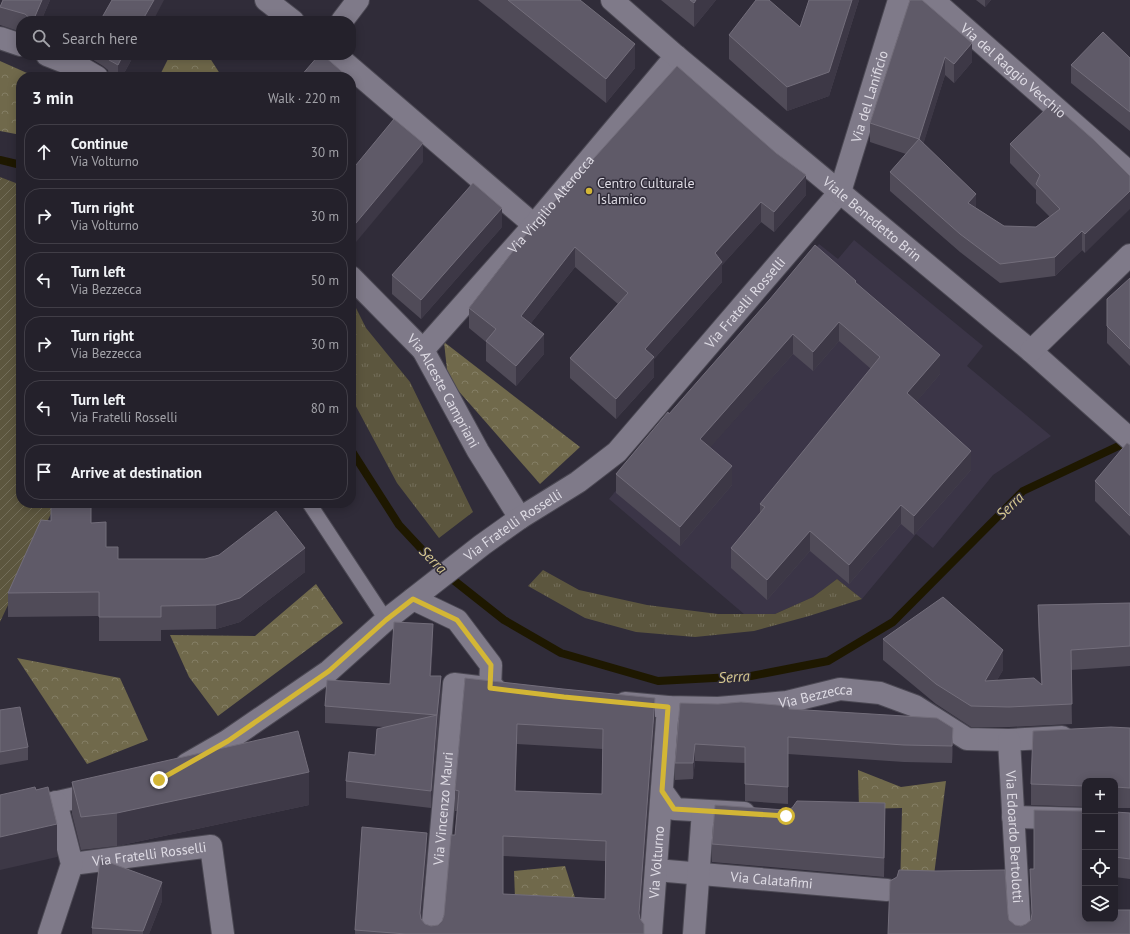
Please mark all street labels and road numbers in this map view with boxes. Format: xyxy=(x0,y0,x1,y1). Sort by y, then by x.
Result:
street label: Via del Raggio Vecchio xyxy=(956,19,1070,122)
street label: Via del Lanificio xyxy=(846,48,892,146)
street label: Via Virgilio Alterocca xyxy=(503,151,598,258)
street label: Viale Benedetto Brin xyxy=(818,172,925,265)
street label: Via Fratelli Rosselli xyxy=(700,253,789,353)
street label: Via Alceste Campriani xyxy=(402,329,484,451)
street label: Via Fratelli Rosselli xyxy=(459,485,565,565)
street label: Via Bezzecca xyxy=(777,680,854,712)
street label: Via Vincenzo Mauri xyxy=(429,751,457,867)
street label: Via Edoardo Bertolotti xyxy=(1002,769,1027,904)
street label: Via Volturno xyxy=(645,825,668,900)
street label: Via Fratelli Rosselli xyxy=(90,838,207,870)
street label: Via Calatafimi xyxy=(729,867,813,893)

